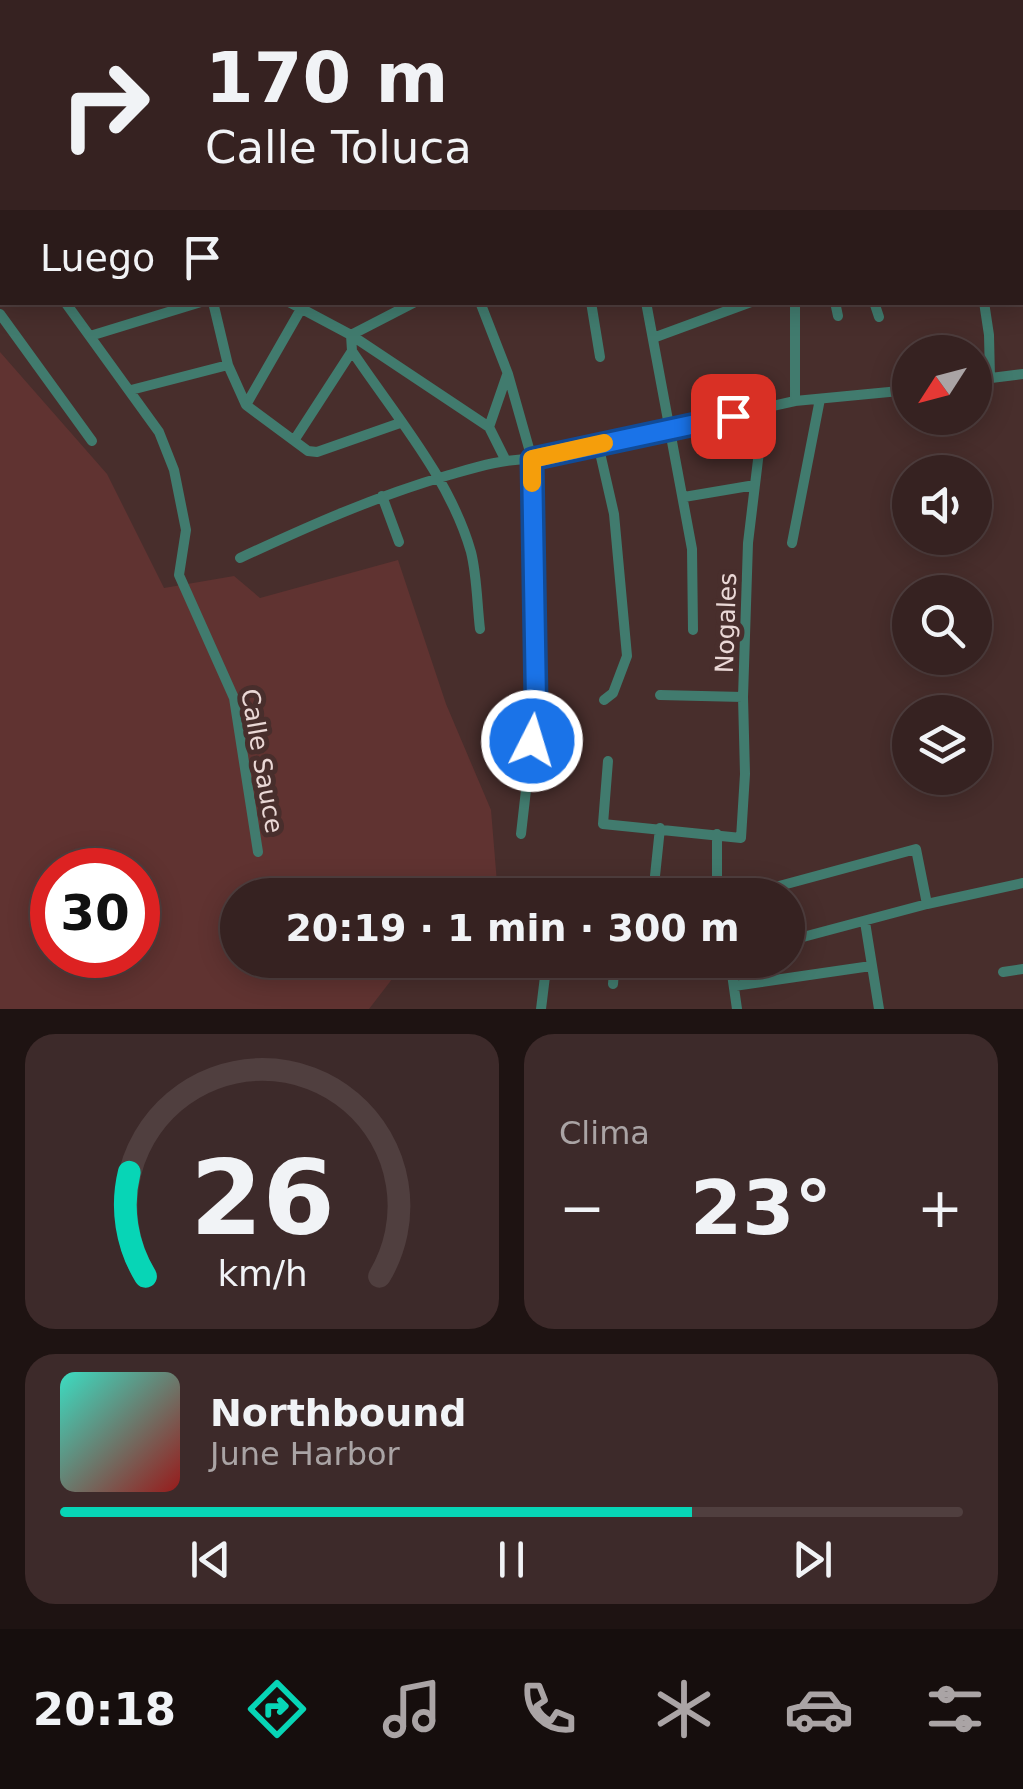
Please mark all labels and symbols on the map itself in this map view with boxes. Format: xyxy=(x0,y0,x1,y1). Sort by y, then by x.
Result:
north arrow xyxy=(892,335,992,435)
pin xyxy=(691,374,776,459)
street label: Nogales xyxy=(710,572,742,674)
street label: Calle Sauce xyxy=(235,687,289,835)
position arrow xyxy=(480,689,584,793)
speed limit sign: 30 xyxy=(30,848,160,978)

